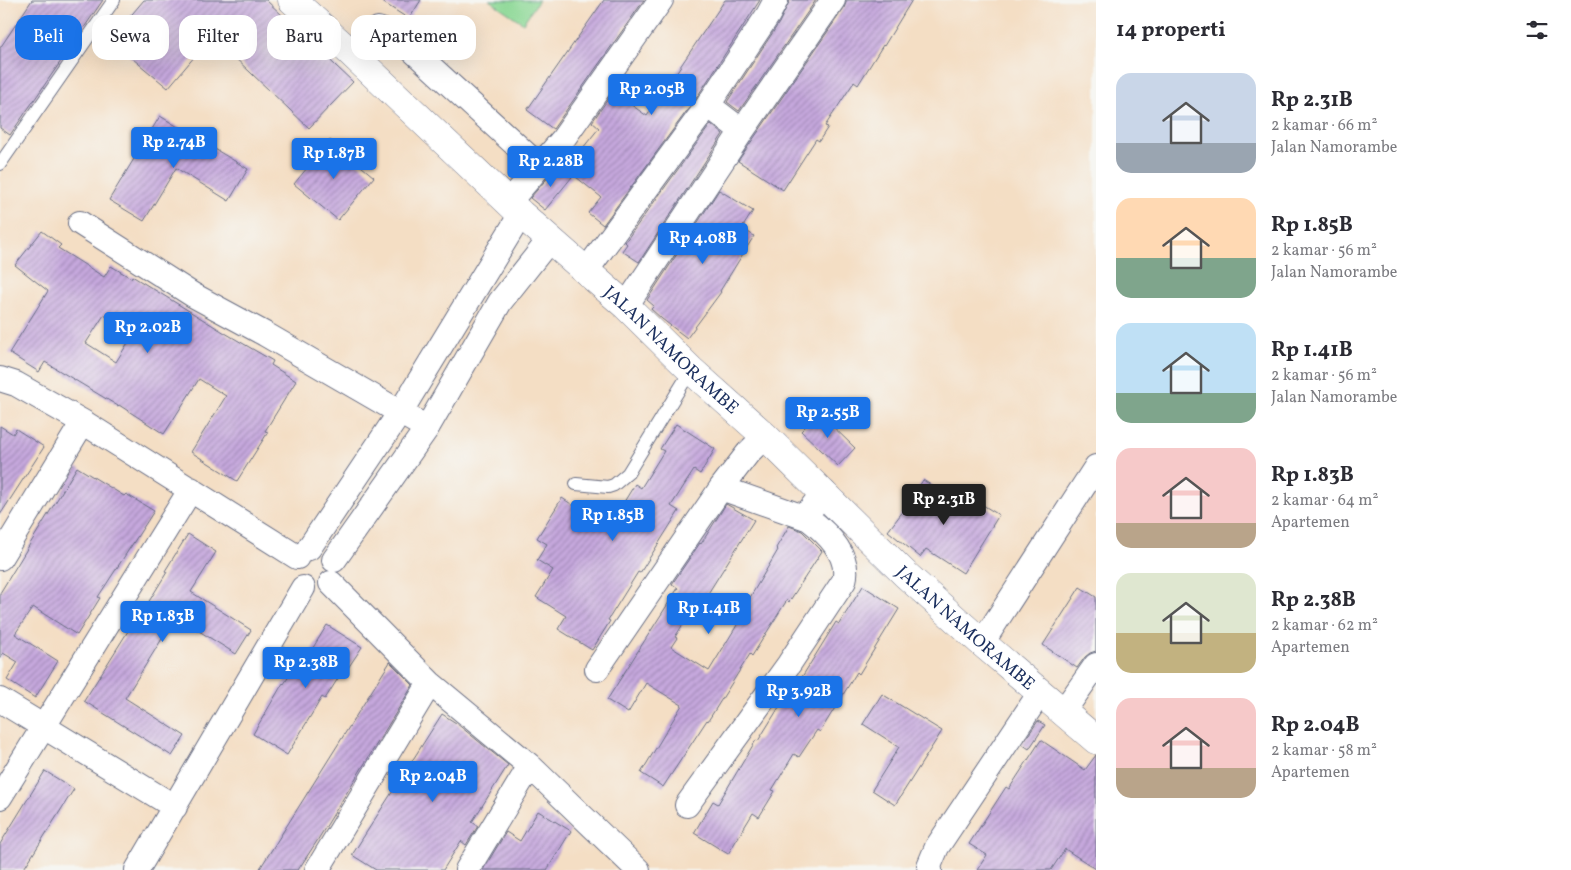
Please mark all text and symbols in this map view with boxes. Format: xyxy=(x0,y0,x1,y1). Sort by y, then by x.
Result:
chip: Beli xyxy=(15,15,82,60)
chip: Sewa xyxy=(92,15,169,60)
chip: Filter xyxy=(179,15,257,60)
chip: Baru xyxy=(267,15,341,60)
chip: Apartemen xyxy=(351,15,476,60)
text: 14 properti xyxy=(1116,16,1226,45)
icon: filters xyxy=(1523,16,1551,44)
pin: Rp 2.05B xyxy=(600,74,704,116)
text: Rp 2.05B xyxy=(619,79,685,101)
text: Rp 2.31B xyxy=(1271,86,1353,115)
icon: home xyxy=(1156,93,1216,153)
text: 2 kamar · 66 m² xyxy=(1271,115,1377,137)
pin: Rp 2.74B xyxy=(122,126,226,169)
text: Rp 2.74B xyxy=(142,132,206,154)
text: Jalan Namorambe xyxy=(1271,137,1397,159)
pin: Rp 1.87B xyxy=(282,138,386,180)
text: Rp 1.87B xyxy=(303,143,365,165)
pin: Rp 2.28B xyxy=(499,146,603,188)
text: Rp 2.28B xyxy=(518,151,584,173)
text: Rp 1.85B xyxy=(1271,211,1353,240)
icon: home xyxy=(1156,218,1216,278)
pin: Rp 4.08B xyxy=(651,222,755,265)
text: Rp 4.08B xyxy=(669,228,737,250)
text: 2 kamar · 56 m² xyxy=(1271,240,1377,262)
text: Jalan Namorambe xyxy=(1271,262,1397,284)
street label: JALAN NAMORAMBE xyxy=(597,281,744,421)
pin: Rp 2.02B xyxy=(96,312,200,354)
text: Rp 2.02B xyxy=(115,317,181,339)
text: Rp 1.41B xyxy=(1271,336,1353,365)
icon: home xyxy=(1156,343,1216,403)
text: 2 kamar · 56 m² xyxy=(1271,365,1377,387)
text: Jalan Namorambe xyxy=(1271,387,1397,409)
pin: Rp 2.55B xyxy=(776,396,880,439)
text: Rp 2.55B xyxy=(796,402,860,424)
text: Rp 1.83B xyxy=(1271,461,1354,490)
icon: home xyxy=(1156,468,1216,528)
pin: Rp 2.31B xyxy=(892,484,996,526)
text: Rp 2.31B xyxy=(913,489,975,511)
text: 2 kamar · 64 m² xyxy=(1271,490,1378,512)
pin: Rp 1.85B xyxy=(561,500,665,542)
text: Rp 1.85B xyxy=(582,505,644,527)
text: Apartemen xyxy=(1271,512,1350,534)
street label: JALAN NAMORAMBE xyxy=(890,561,1040,697)
text: Rp 2.38B xyxy=(1271,586,1356,615)
pin: Rp 1.41B xyxy=(657,592,761,635)
icon: home xyxy=(1156,593,1216,653)
text: Rp 1.41B xyxy=(678,598,740,620)
pin: Rp 1.83B xyxy=(111,600,215,643)
text: Rp 1.83B xyxy=(131,606,195,628)
text: 2 kamar · 62 m² xyxy=(1271,615,1378,637)
text: Apartemen xyxy=(1271,637,1350,659)
pin: Rp 2.38B xyxy=(254,646,358,689)
text: Rp 2.38B xyxy=(274,652,338,674)
pin: Rp 3.92B xyxy=(747,676,851,718)
text: Rp 3.92B xyxy=(766,681,832,703)
text: Rp 2.04B xyxy=(1271,711,1359,740)
icon: home xyxy=(1156,718,1216,778)
text: 2 kamar · 58 m² xyxy=(1271,740,1377,762)
pin: Rp 2.04B xyxy=(381,760,485,803)
text: Apartemen xyxy=(1271,762,1350,784)
text: Rp 2.04B xyxy=(399,766,467,788)

